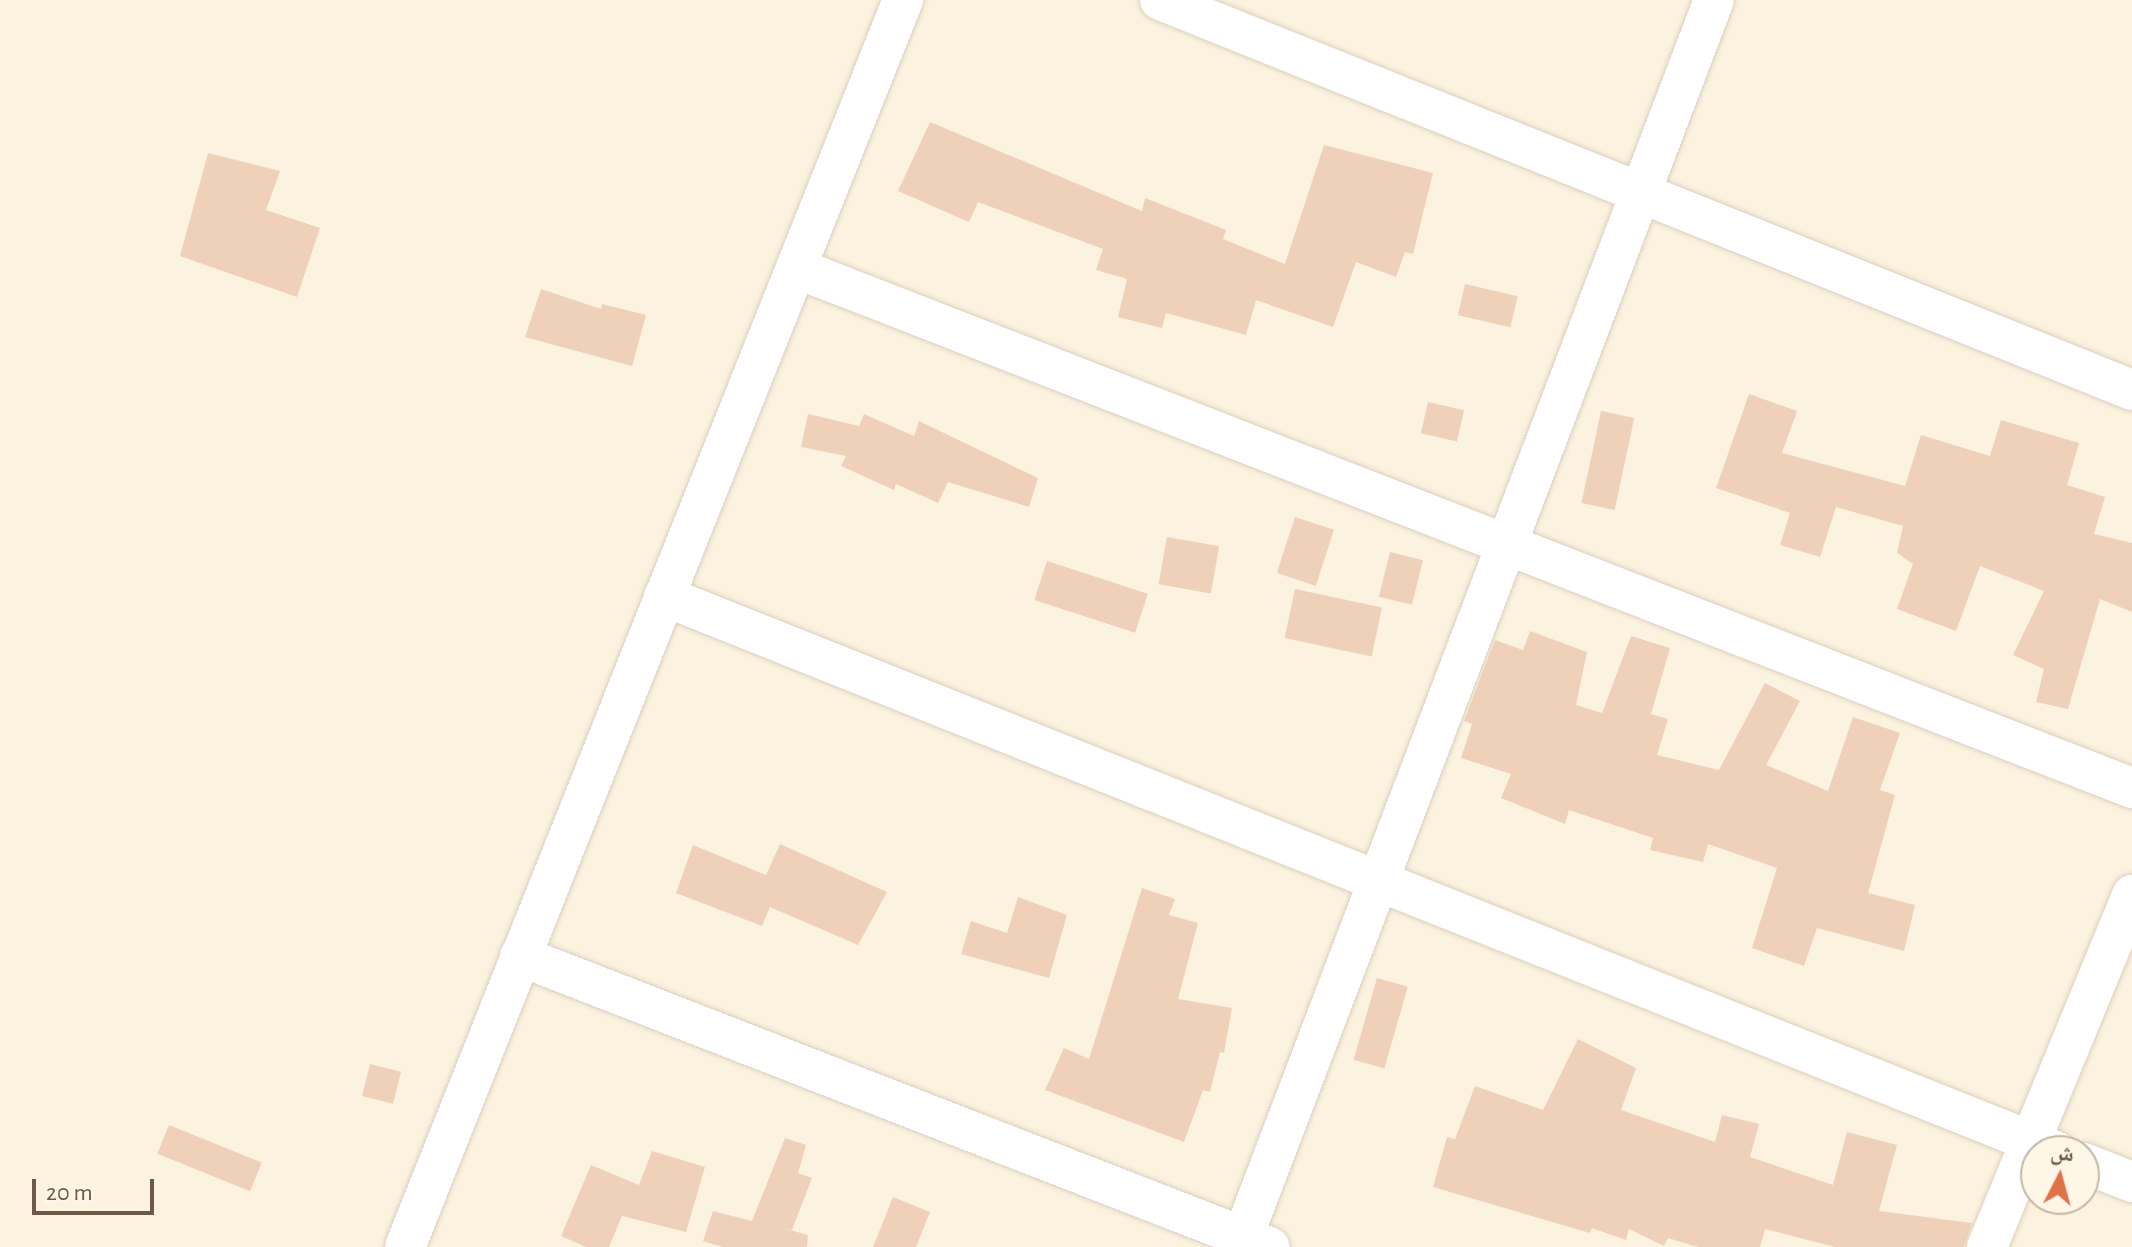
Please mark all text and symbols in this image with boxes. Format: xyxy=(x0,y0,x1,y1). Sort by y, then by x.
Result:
north arrow xyxy=(2020,1135,2100,1215)
text: ش xyxy=(2050,1141,2075,1165)
scale bar xyxy=(36,1163,158,1213)
text: 20 m xyxy=(46,1181,93,1205)

